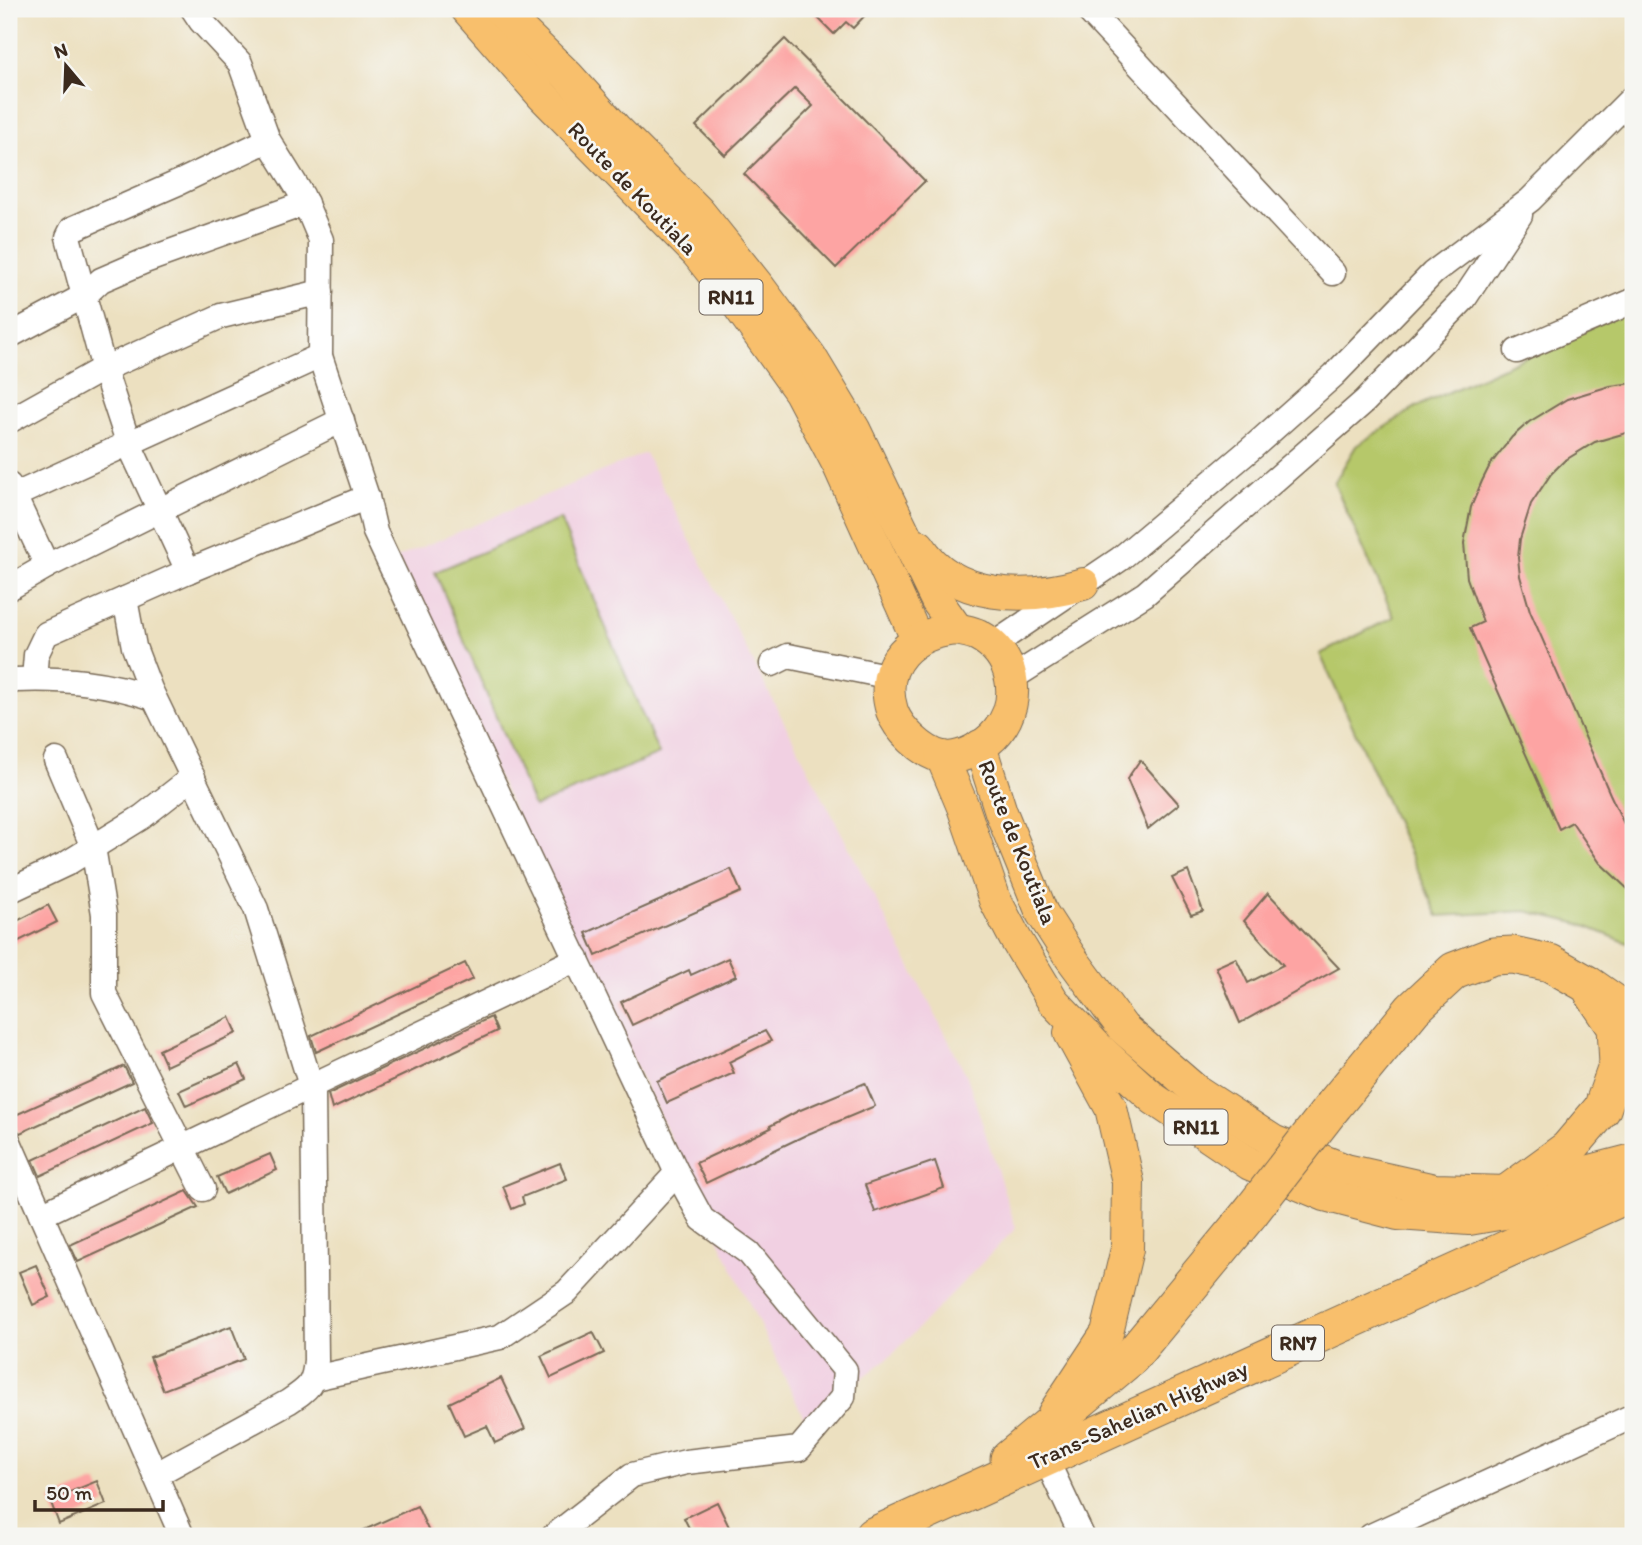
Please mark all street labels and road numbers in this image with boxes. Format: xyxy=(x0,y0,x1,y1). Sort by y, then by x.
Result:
street label: Route de Koutiala xyxy=(562,115,704,261)
road number: RN11 xyxy=(700,280,762,314)
street label: Route de Koutiala xyxy=(972,756,1064,928)
road number: RN11 xyxy=(1164,1110,1228,1144)
road number: RN7 xyxy=(1272,1326,1324,1360)
street label: Trans-Sahelian Highway xyxy=(1024,1354,1252,1476)

